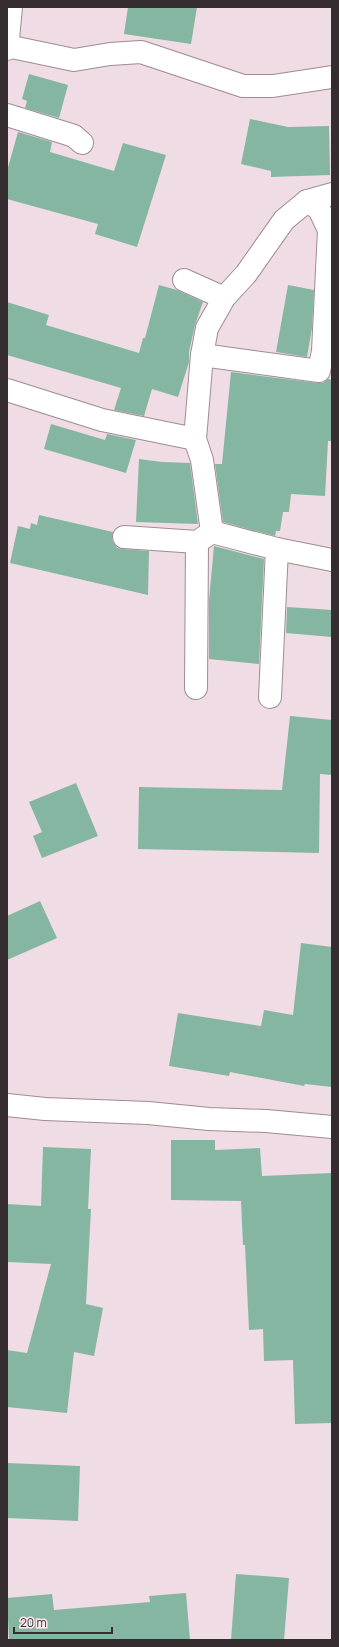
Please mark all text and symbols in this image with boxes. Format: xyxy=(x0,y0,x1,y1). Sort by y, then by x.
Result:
scale bar xyxy=(14,1609,112,1635)
text: 20 m xyxy=(20,1614,47,1631)

